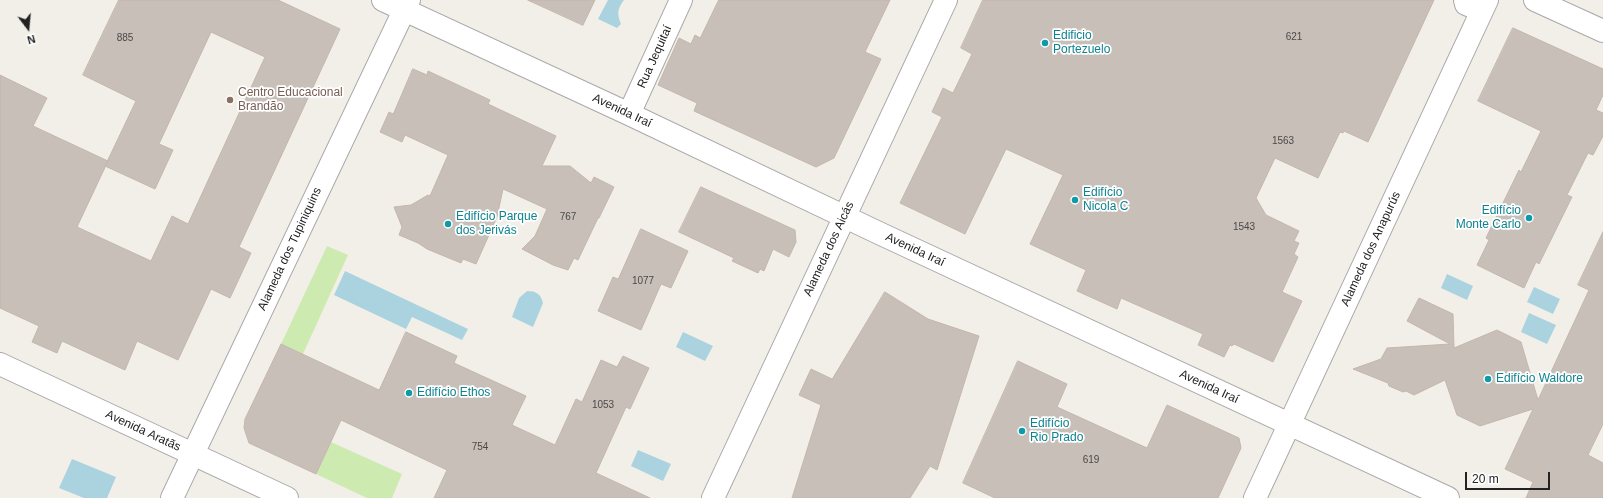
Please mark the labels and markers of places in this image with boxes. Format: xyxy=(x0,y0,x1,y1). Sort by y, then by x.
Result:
place label: Edificio Portezuelo xyxy=(1053,29,1110,57)
marker: Edificio Portezuelo xyxy=(1040,38,1050,48)
place label: Centro Educacional Brandão xyxy=(238,86,343,114)
marker: Centro Educacional Brandão xyxy=(225,95,235,105)
place label: Edifício Nicola C xyxy=(1083,186,1128,214)
marker: Edifício Nicola C xyxy=(1070,195,1080,205)
place label: Edifício Monte Carlo xyxy=(1456,204,1521,232)
place label: Edifício Parque dos Jerivás xyxy=(456,210,537,238)
marker: Edifício Monte Carlo xyxy=(1524,213,1534,223)
marker: Edifício Parque dos Jerivás xyxy=(443,219,453,229)
place label: Edifício Waldore xyxy=(1496,372,1583,386)
marker: Edifício Waldore xyxy=(1483,374,1493,384)
place label: Edifício Ethos xyxy=(417,386,490,400)
marker: Edifício Ethos xyxy=(404,388,414,398)
place label: Edifício Rio Prado xyxy=(1030,417,1083,445)
marker: Edifício Rio Prado xyxy=(1017,426,1027,436)

